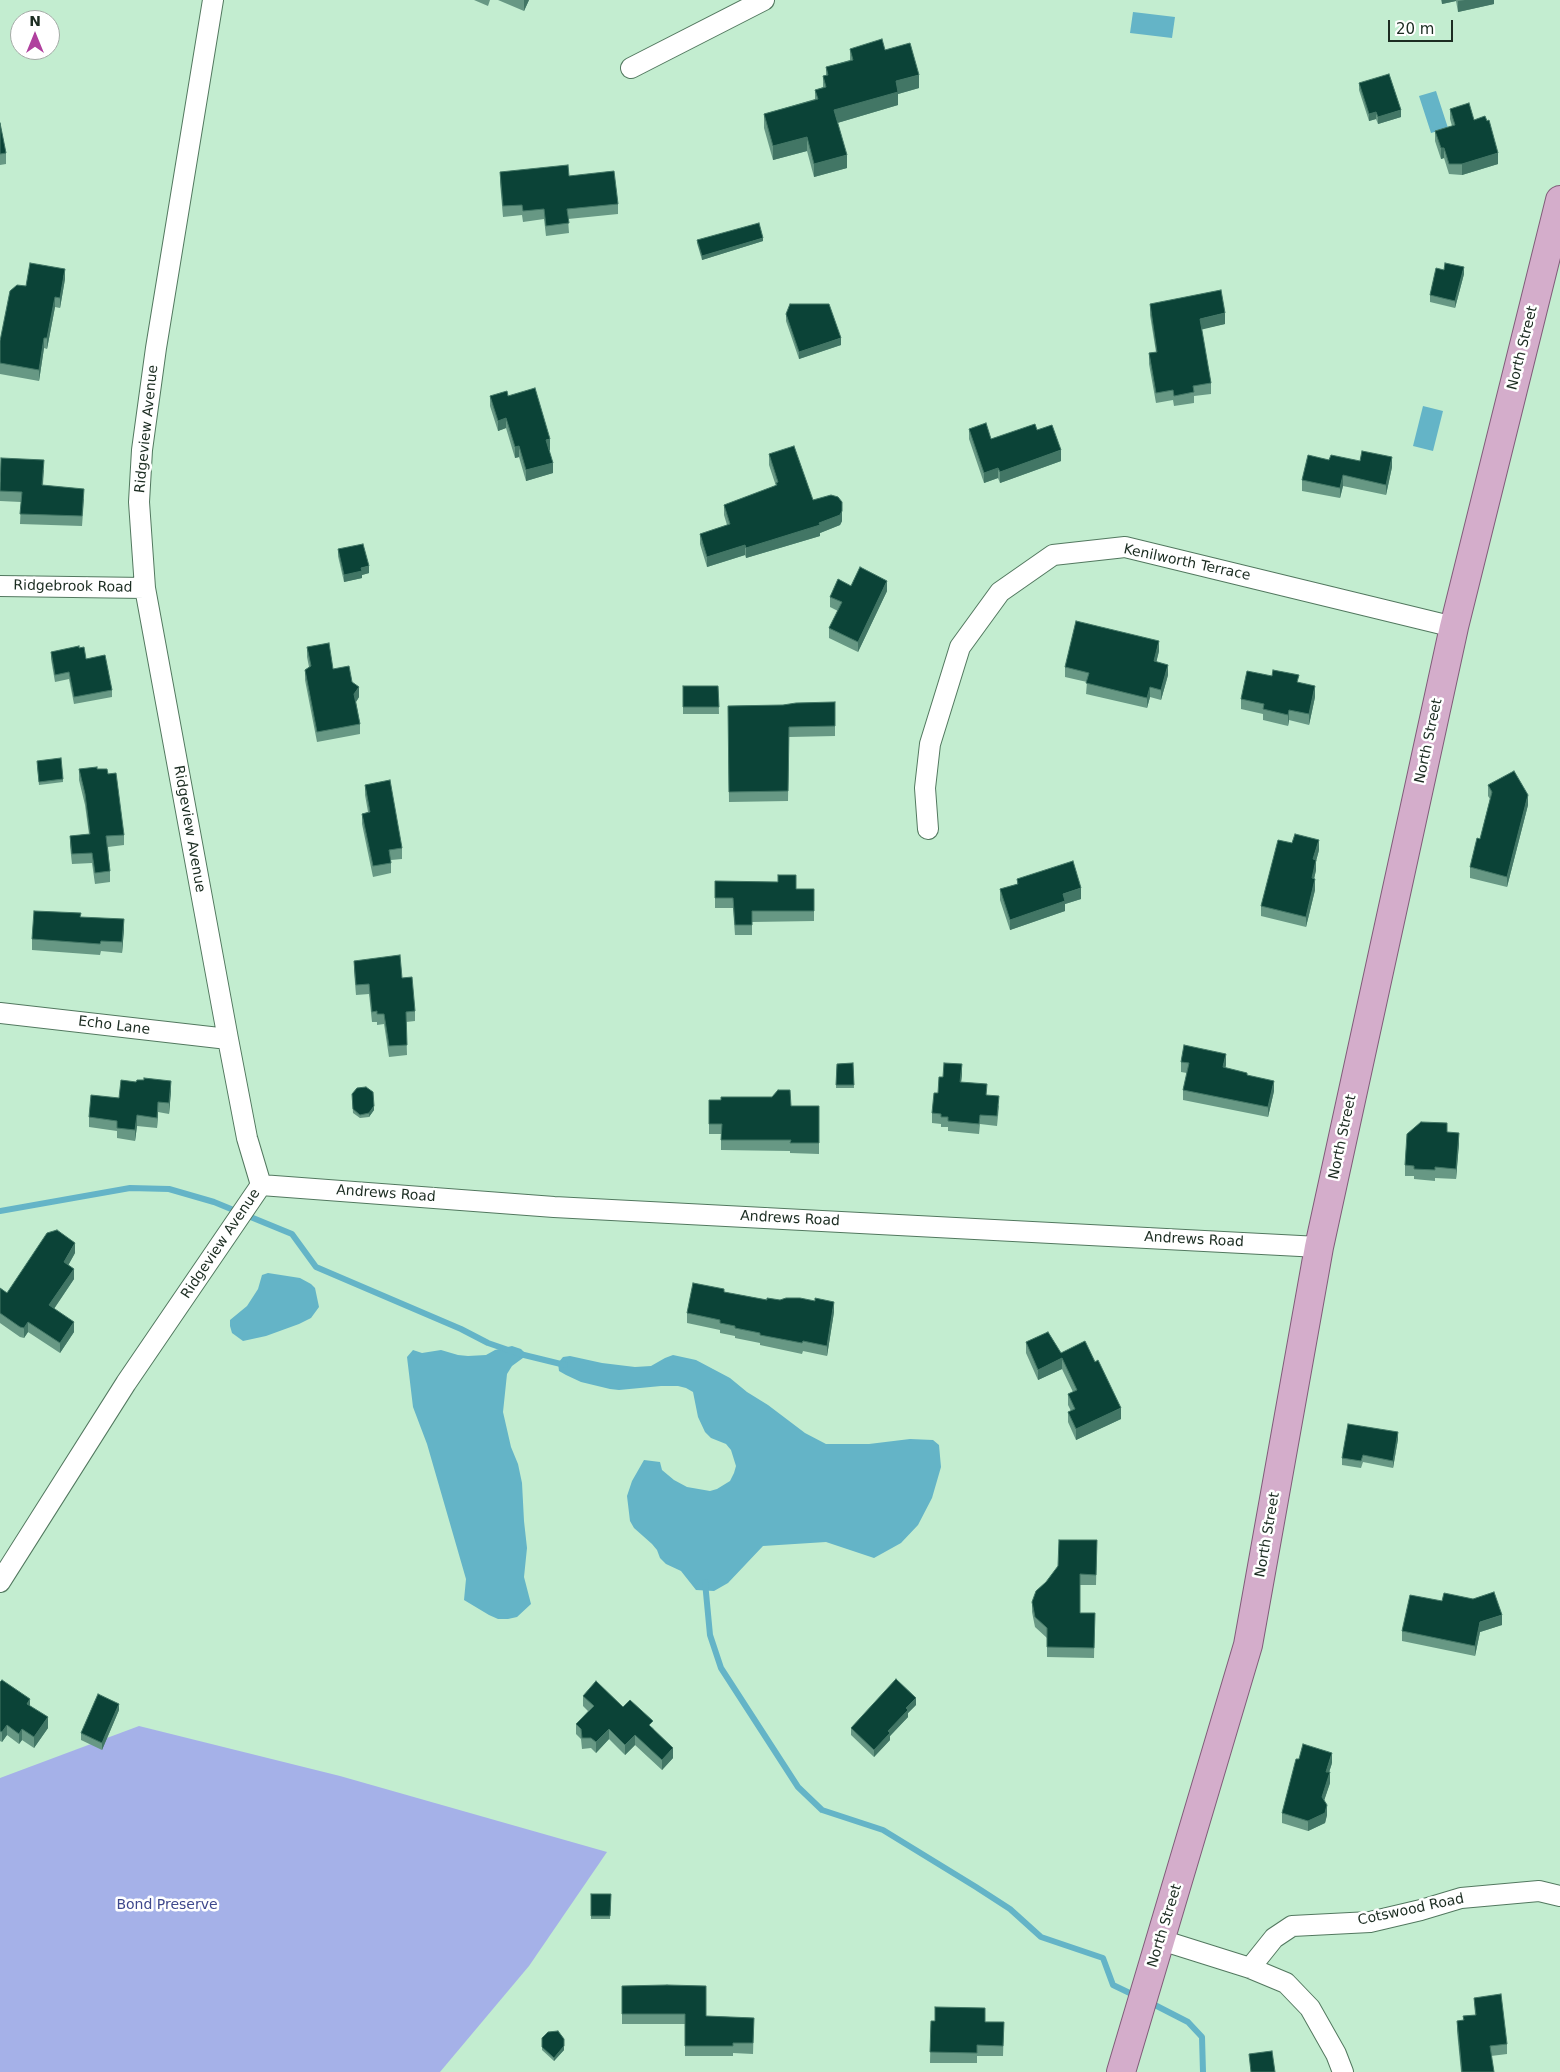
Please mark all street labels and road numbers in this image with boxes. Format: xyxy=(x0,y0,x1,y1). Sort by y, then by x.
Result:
street label: North Street xyxy=(1504,304,1542,392)
street label: Ridgeview Avenue xyxy=(132,364,162,494)
street label: Kenilworth Terrace xyxy=(1122,541,1252,585)
street label: Ridgebrook Road xyxy=(13,578,133,596)
street label: North Street xyxy=(1412,697,1446,785)
street label: Ridgeview Avenue xyxy=(170,764,208,894)
street label: Echo Lane xyxy=(77,1013,151,1039)
street label: North Street xyxy=(1326,1093,1360,1181)
street label: Andrews Road xyxy=(336,1182,436,1206)
street label: Ridgeview Avenue xyxy=(178,1186,264,1302)
street label: Andrews Road xyxy=(740,1208,840,1230)
street label: Andrews Road xyxy=(1144,1229,1244,1251)
street label: North Street xyxy=(1252,1491,1284,1579)
street label: North Street xyxy=(1144,1882,1186,1970)
street label: Cotswood Road xyxy=(1356,1891,1466,1929)

